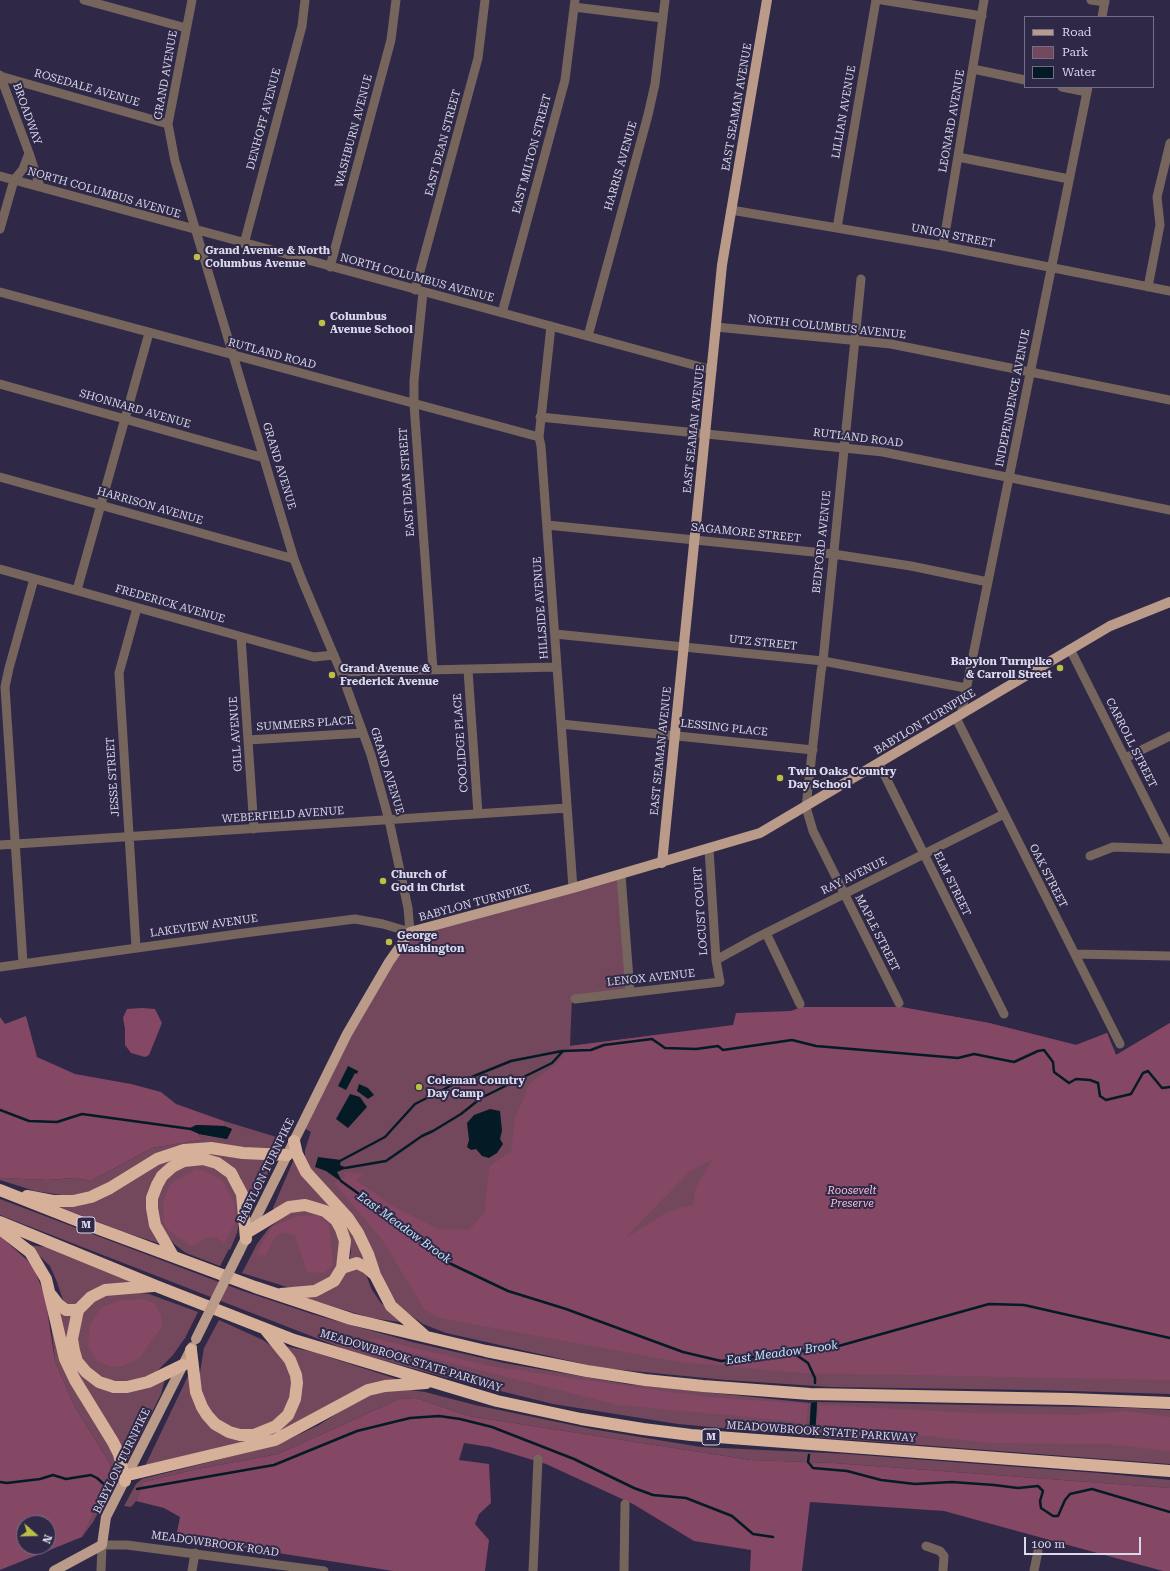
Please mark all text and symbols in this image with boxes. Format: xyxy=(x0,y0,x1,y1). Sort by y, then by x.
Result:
legend xyxy=(1024,16,1154,88)
text: Road xyxy=(1062,25,1091,39)
street label: GRAND AVENUE xyxy=(152,29,180,121)
street label: EAST SEAMAN AVENUE xyxy=(719,42,755,172)
text: Park xyxy=(1062,45,1088,59)
street label: LILLIAN AVENUE xyxy=(829,64,859,160)
text: Water xyxy=(1062,65,1096,79)
street label: ROSEDALE AVENUE xyxy=(33,67,141,109)
street label: DENHOFF AVENUE xyxy=(244,67,284,171)
street label: LEONARD AVENUE xyxy=(936,69,968,173)
street label: WASHBURN AVENUE xyxy=(333,73,375,189)
street label: BROADWAY xyxy=(10,81,44,147)
street label: EAST DEAN STREET xyxy=(422,88,464,198)
street label: EAST MILTON STREET xyxy=(510,93,554,215)
street label: HARRIS AVENUE xyxy=(602,120,640,212)
street label: NORTH COLUMBUS AVENUE xyxy=(26,165,182,221)
street label: UNION STREET xyxy=(910,221,996,251)
place label: Grand Avenue & North Columbus Avenue xyxy=(205,244,330,270)
street label: NORTH COLUMBUS AVENUE xyxy=(339,251,495,305)
marker: Grand Avenue & North Columbus Avenue xyxy=(192,252,202,262)
place label: Columbus Avenue School xyxy=(330,310,413,336)
street label: NORTH COLUMBUS AVENUE xyxy=(747,312,907,342)
marker: Columbus Avenue School xyxy=(317,318,327,328)
street label: INDEPENDENCE AVENUE xyxy=(993,328,1033,468)
street label: RUTLAND ROAD xyxy=(227,336,317,372)
street label: EAST SEAMAN AVENUE xyxy=(681,364,707,494)
street label: SHONNARD AVENUE xyxy=(78,387,192,431)
street label: GRAND AVENUE xyxy=(259,421,299,511)
street label: RUTLAND ROAD xyxy=(812,426,904,450)
street label: EAST DEAN STREET xyxy=(397,427,417,537)
street label: HARRISON AVENUE xyxy=(95,485,205,527)
street label: BEDFORD AVENUE xyxy=(810,490,834,594)
street label: SAGAMORE STREET xyxy=(690,521,802,545)
street label: HILLSIDE AVENUE xyxy=(531,556,551,660)
street label: FREDERICK AVENUE xyxy=(113,582,227,626)
street label: UTZ STREET xyxy=(728,633,798,653)
place label: Babylon Turnpike & Carroll Street xyxy=(951,655,1052,681)
place label: Grand Avenue & Frederick Avenue xyxy=(340,662,439,688)
marker: Babylon Turnpike & Carroll Street xyxy=(1055,663,1065,673)
marker: Grand Avenue & Frederick Avenue xyxy=(327,670,337,680)
street label: EAST SEAMAN AVENUE xyxy=(648,686,674,816)
street label: BABYLON TURNPIKE xyxy=(872,687,978,757)
street label: COOLIDGE PLACE xyxy=(451,693,471,793)
street label: GILL AVENUE xyxy=(227,696,245,772)
street label: CARROLL STREET xyxy=(1103,696,1159,790)
street label: SUMMERS PLACE xyxy=(256,714,354,734)
street label: LESSING PLACE xyxy=(680,717,768,739)
street label: GRAND AVENUE xyxy=(367,726,407,816)
street label: JESSE STREET xyxy=(104,737,122,817)
place label: Twin Oaks Country Day School xyxy=(788,765,896,791)
marker: Twin Oaks Country Day School xyxy=(775,773,785,783)
street label: WEBERFIELD AVENUE xyxy=(221,804,345,826)
street label: OAK STREET xyxy=(1026,842,1070,910)
street label: ELM STREET xyxy=(931,850,973,918)
street label: RAY AVENUE xyxy=(819,854,889,898)
street label: LOCUST COURT xyxy=(691,866,711,956)
place label: Church of God in Christ xyxy=(391,868,465,894)
marker: Church of God in Christ xyxy=(378,876,388,886)
street label: BABYLON TURNPIKE xyxy=(417,882,533,924)
street label: MAPLE STREET xyxy=(852,892,902,974)
street label: LAKEVIEW AVENUE xyxy=(149,912,259,940)
place label: George Washington xyxy=(397,929,464,955)
marker: George Washington xyxy=(384,937,394,947)
street label: LENOX AVENUE xyxy=(606,967,696,989)
place label: Coleman Country Day Camp xyxy=(427,1074,525,1100)
marker: Coleman Country Day Camp xyxy=(414,1082,424,1092)
street label: BABYLON TURNPIKE xyxy=(235,1116,297,1226)
park label: Roosevelt Preserve xyxy=(827,1184,877,1210)
water label: East Meadow Brook xyxy=(354,1189,454,1267)
road number: M xyxy=(77,1217,95,1233)
street label: MEADOWBROOK STATE PARKWAY xyxy=(318,1327,504,1395)
water label: East Meadow Brook xyxy=(725,1338,839,1368)
street label: BABYLON TURNPIKE xyxy=(91,1406,153,1516)
street label: MEADOWBROOK STATE PARKWAY xyxy=(726,1419,916,1445)
road number: M xyxy=(702,1429,720,1445)
north arrow xyxy=(16,1515,56,1555)
street label: MEADOWBROOK ROAD xyxy=(150,1528,280,1560)
scale bar xyxy=(1026,1529,1143,1555)
text: N xyxy=(39,1533,54,1545)
text: 100 m xyxy=(1031,1537,1065,1551)

